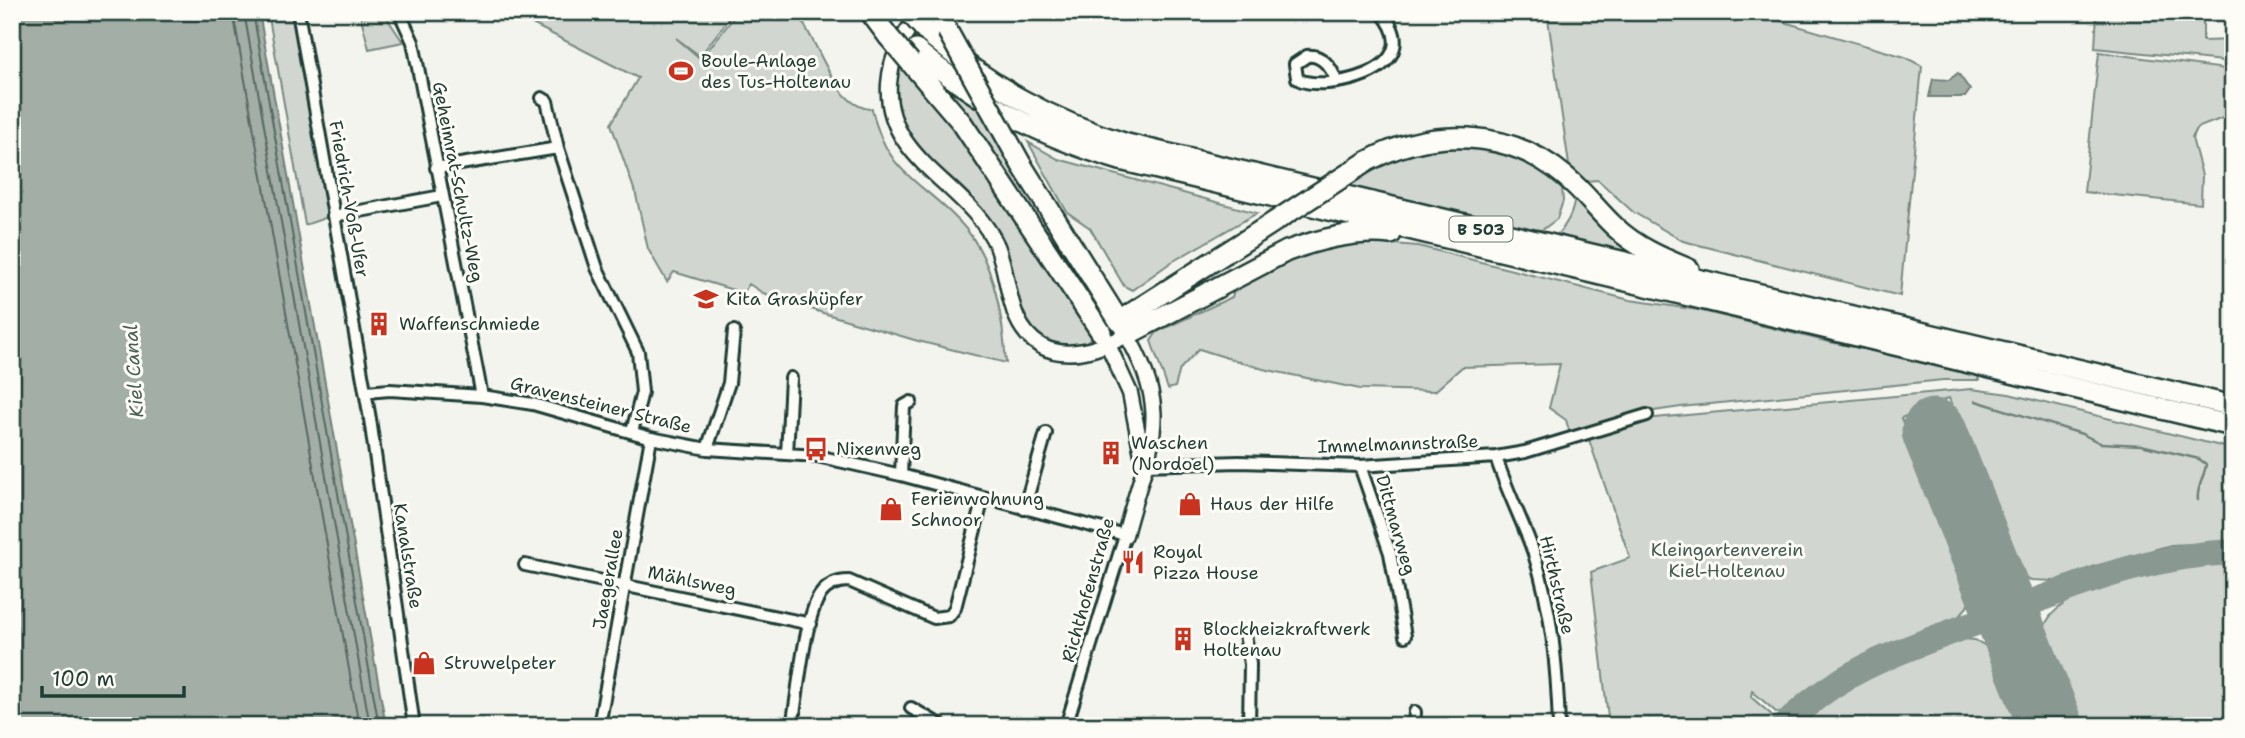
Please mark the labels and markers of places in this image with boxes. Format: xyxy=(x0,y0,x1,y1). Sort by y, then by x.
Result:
place label: Boule-Anlage des Tus-Holtenau xyxy=(701,49,851,94)
sports icon: Boule-Anlage des Tus-Holtenau xyxy=(667,57,695,85)
school or university icon: Kita Grashüpfer xyxy=(692,285,720,313)
place label: Kita Grashüpfer xyxy=(726,287,863,311)
building icon: Waffenschmiede xyxy=(365,310,393,338)
place label: Waffenschmiede xyxy=(399,312,540,336)
place label: Waschen (Nordoel) xyxy=(1131,431,1214,476)
bus stop icon: Nixenweg xyxy=(802,435,830,463)
place label: Nixenweg xyxy=(836,437,921,461)
building icon: Waschen (Nordoel) xyxy=(1097,439,1125,467)
place label: Ferienwohnung Schnoor xyxy=(911,487,1044,532)
shop icon: Haus der Hilfe xyxy=(1176,490,1204,518)
place label: Haus der Hilfe xyxy=(1210,492,1334,516)
shop icon: Ferienwohnung Schnoor xyxy=(877,495,905,523)
place label: Royal Pizza House xyxy=(1153,540,1259,585)
restaurant icon: Royal Pizza House xyxy=(1119,548,1147,576)
place label: Blockheizkraftwerk Holtenau xyxy=(1203,617,1371,662)
building icon: Blockheizkraftwerk Holtenau xyxy=(1169,625,1197,653)
shop icon: Struwelpeter xyxy=(410,649,438,677)
place label: Struwelpeter xyxy=(444,651,557,675)

